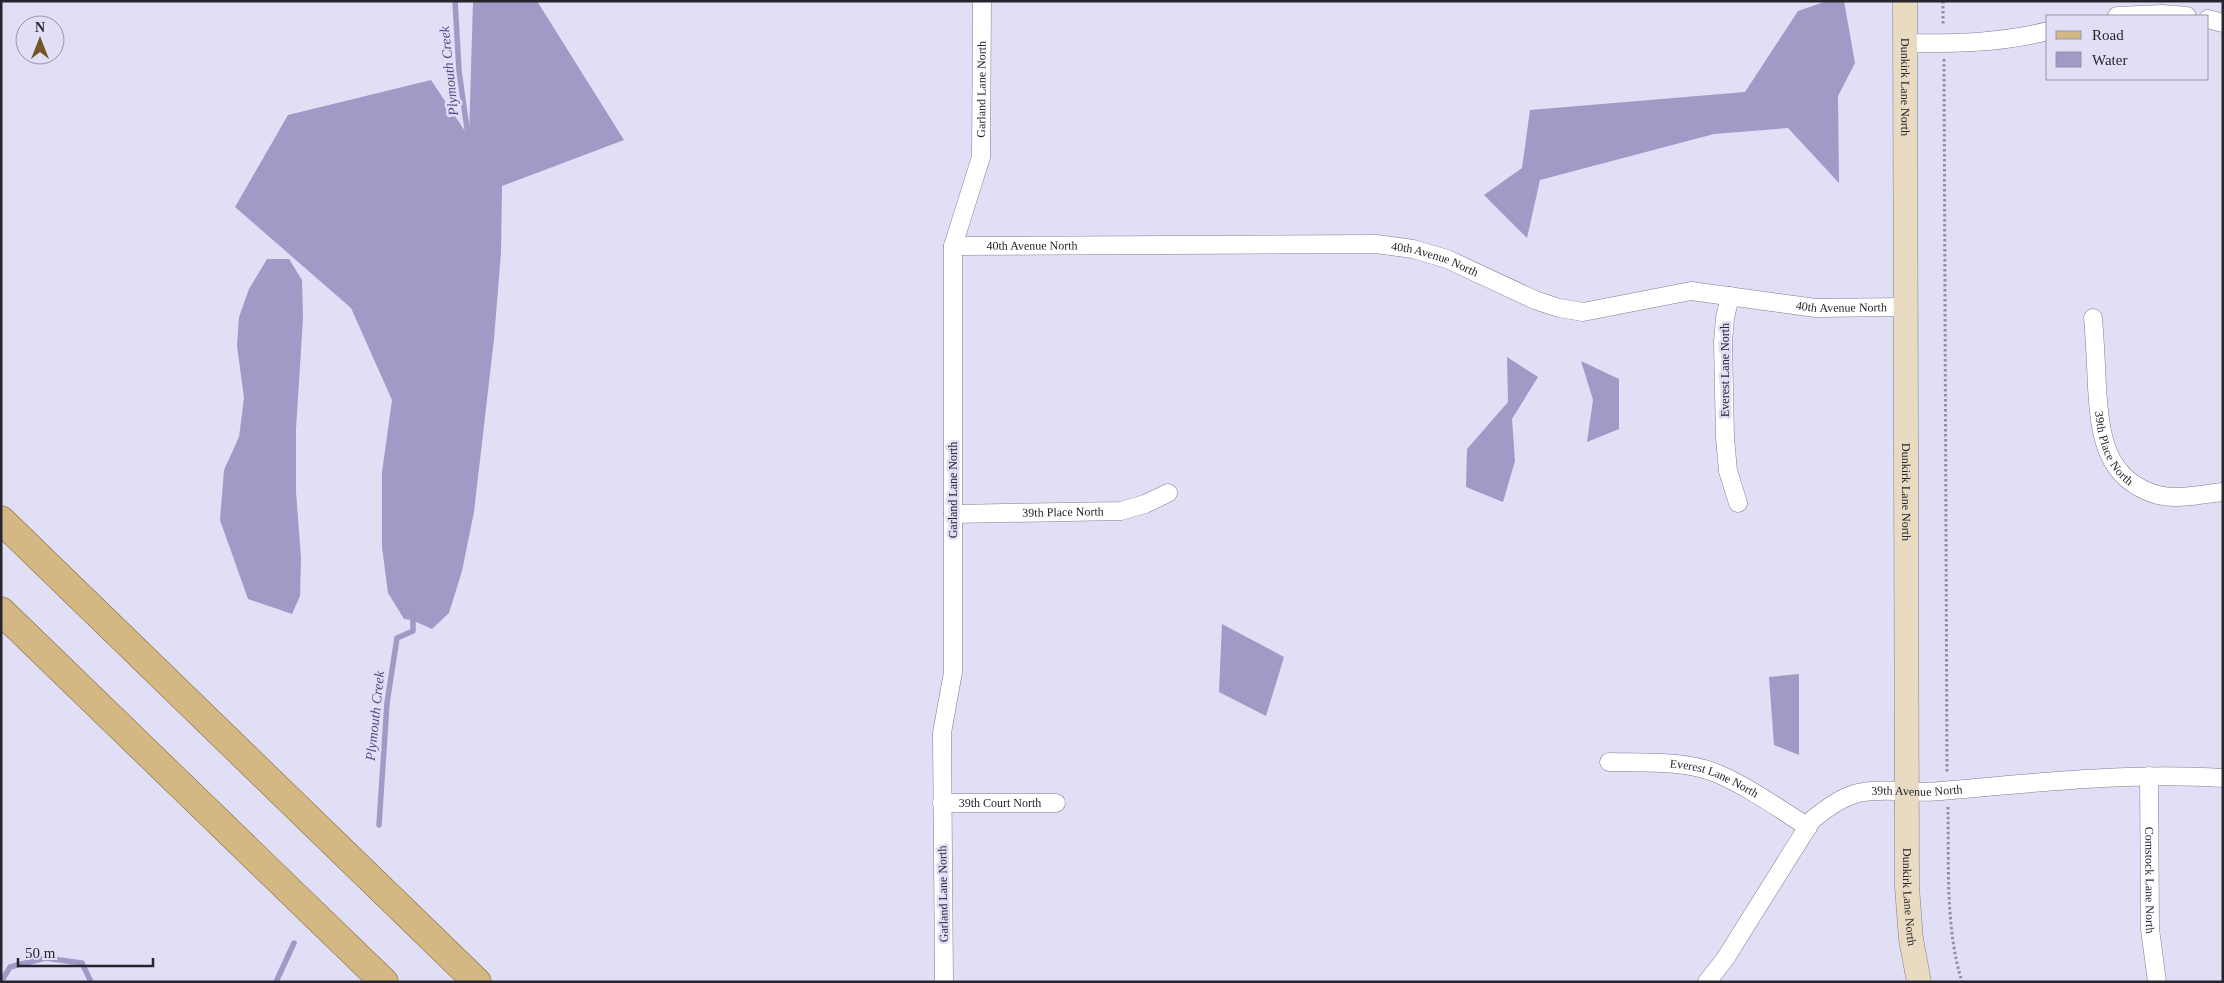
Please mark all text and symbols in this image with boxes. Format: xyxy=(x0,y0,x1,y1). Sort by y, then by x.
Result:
north arrow xyxy=(15,15,65,65)
legend xyxy=(2046,15,2209,80)
text: N xyxy=(35,20,45,35)
water label: Plymouth Creek xyxy=(437,25,461,118)
text: Road xyxy=(2092,27,2124,43)
street label: Dunkirk Lane North xyxy=(1898,38,1912,136)
street label: Garland Lane North xyxy=(974,41,989,138)
text: Water xyxy=(2092,52,2127,68)
street label: 40th Avenue North xyxy=(986,238,1078,253)
street label: 40th Avenue North xyxy=(1390,239,1481,280)
street label: 40th Avenue North xyxy=(1795,298,1887,315)
street label: Everest Lane North xyxy=(1718,323,1732,417)
street label: 39th Place North xyxy=(2092,410,2136,488)
street label: Garland Lane North xyxy=(946,442,960,538)
street label: Dunkirk Lane North xyxy=(1899,443,1913,541)
street label: 39th Place North xyxy=(1022,504,1104,520)
water label: Plymouth Creek xyxy=(363,670,387,763)
street label: Everest Lane North xyxy=(1669,756,1761,801)
street label: 39th Avenue North xyxy=(1871,782,1963,799)
street label: 39th Court North xyxy=(959,796,1041,810)
street label: Comstock Lane North xyxy=(2142,827,2158,934)
street label: Garland Lane North xyxy=(935,846,951,942)
street label: Dunkirk Lane North xyxy=(1900,848,1919,947)
scale bar xyxy=(18,936,152,968)
text: 50 m xyxy=(25,945,56,961)

